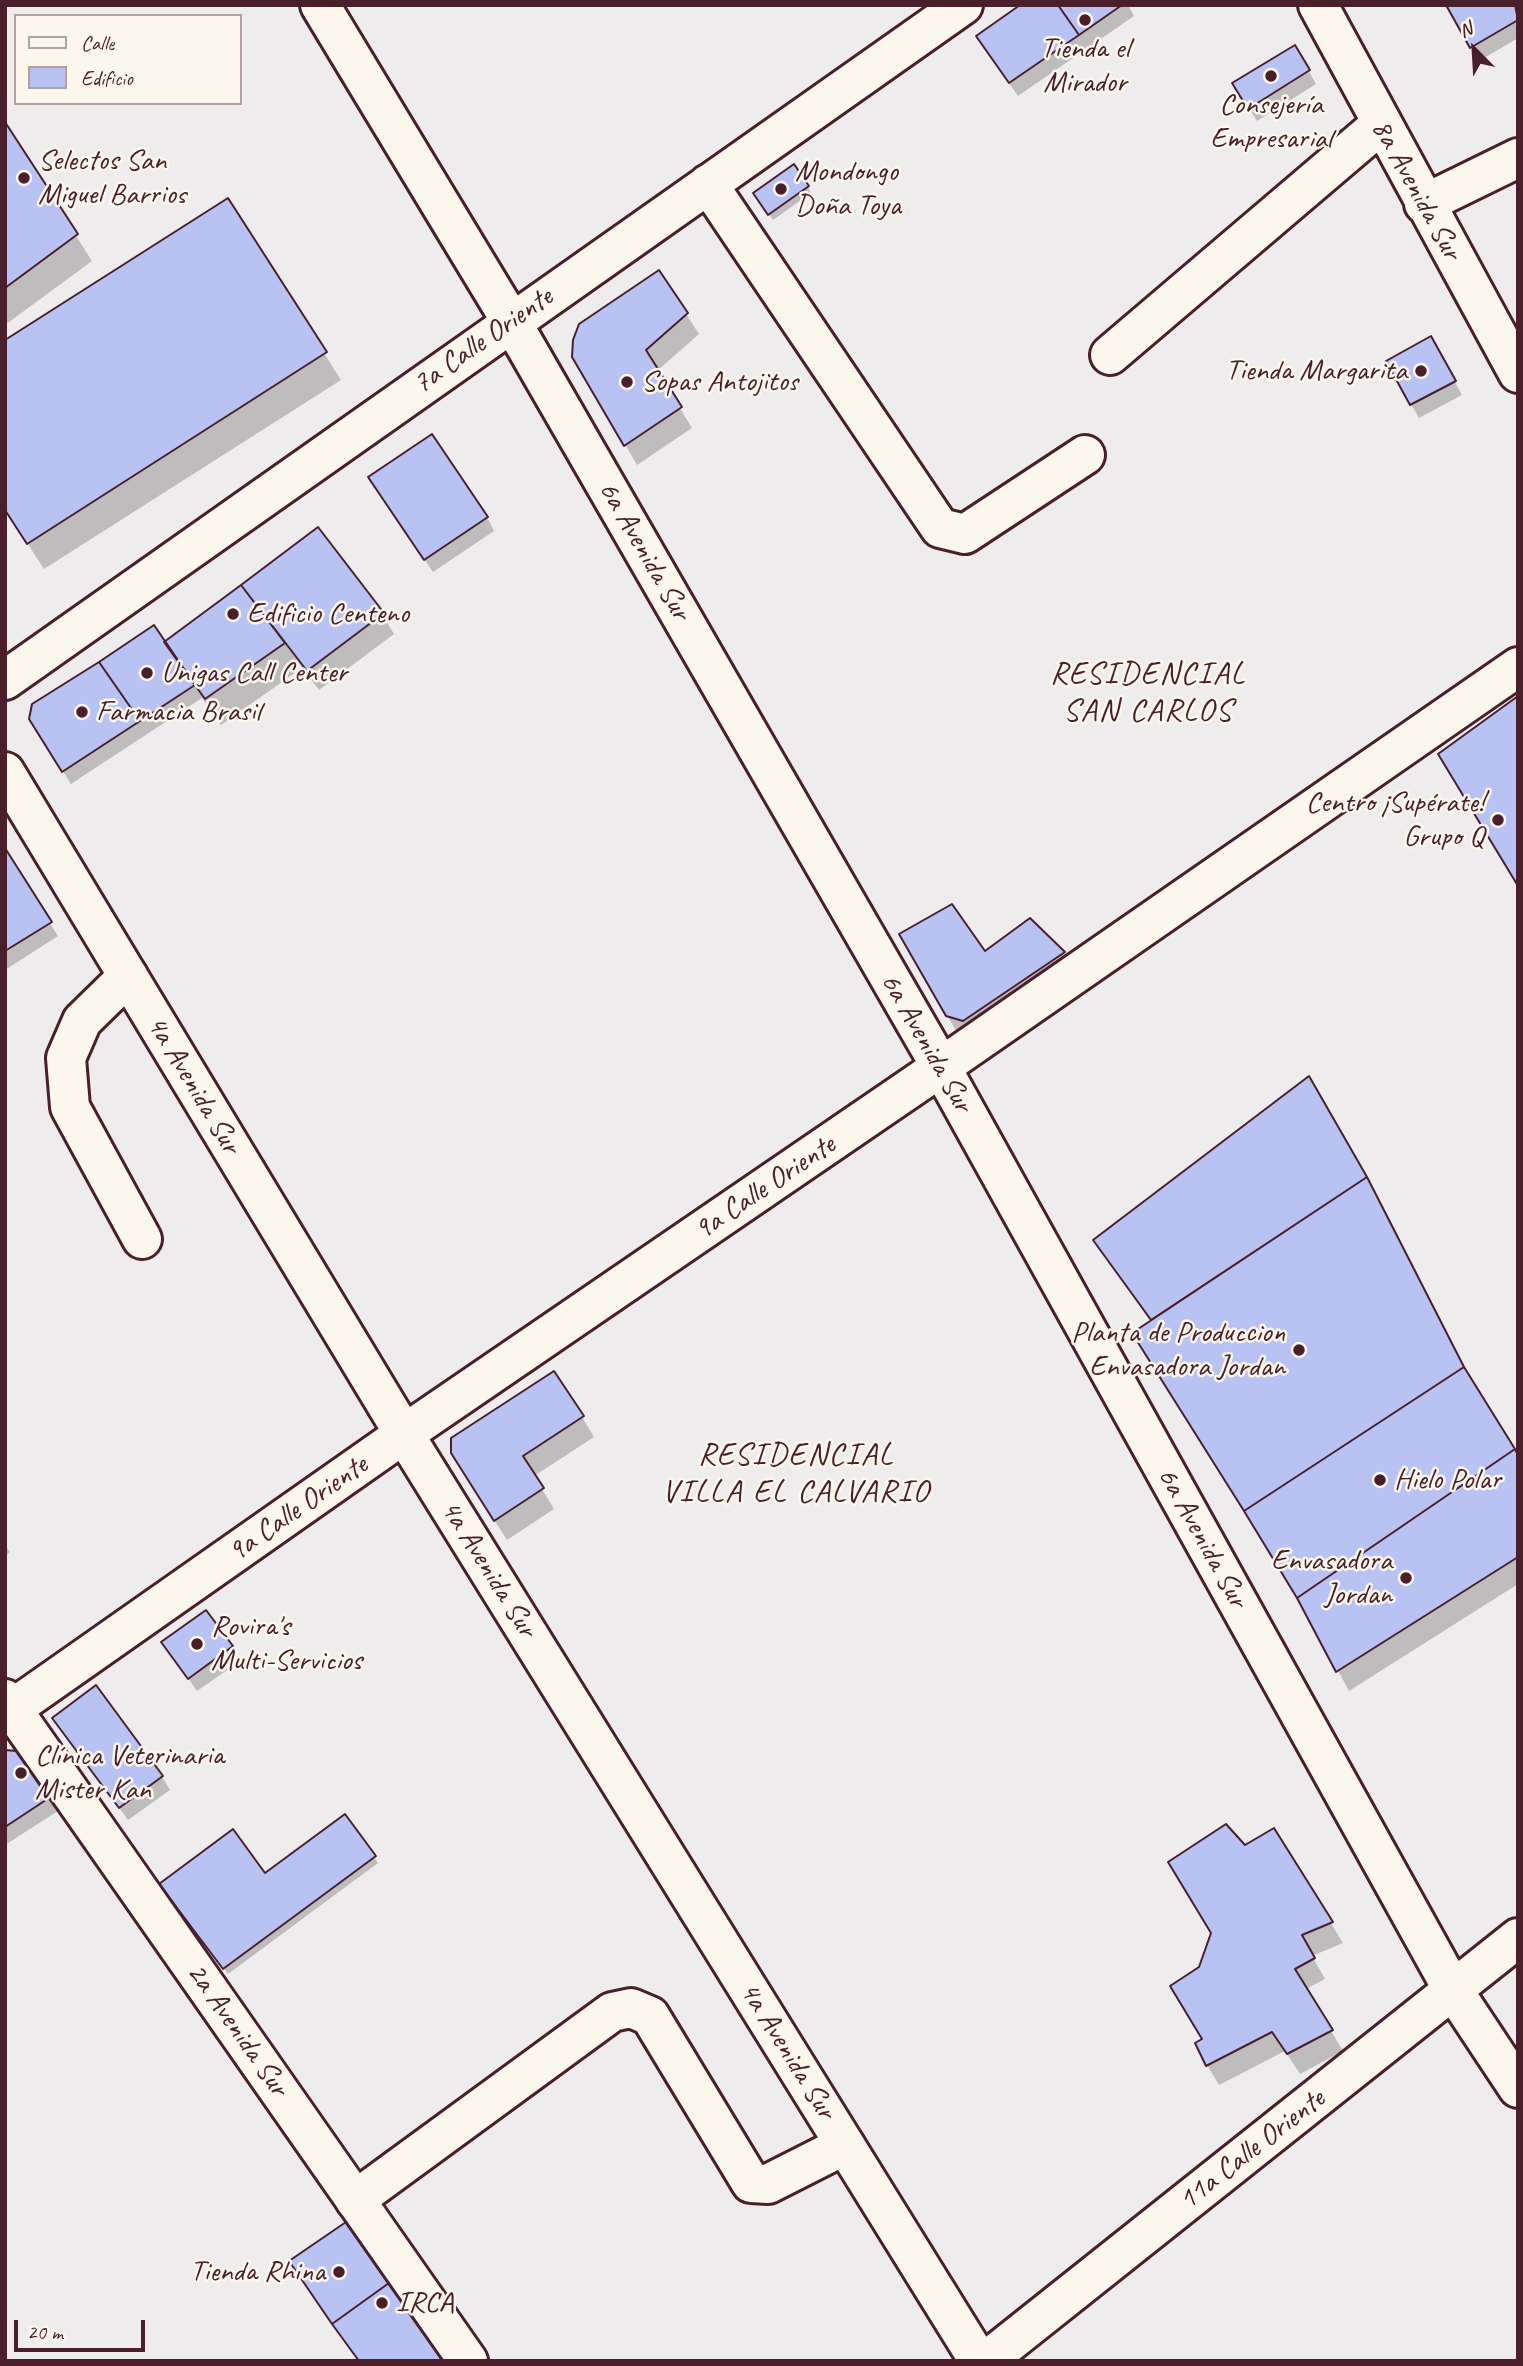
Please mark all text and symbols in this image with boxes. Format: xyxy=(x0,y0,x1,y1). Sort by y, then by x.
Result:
marker: Tienda el Mirador xyxy=(1077,12,1093,28)
legend xyxy=(14,14,242,105)
north arrow xyxy=(1439,14,1509,84)
text: N xyxy=(1455,16,1476,43)
text: Calle xyxy=(81,30,114,56)
place label: Tienda el Mirador xyxy=(1040,31,1130,102)
text: Edificio xyxy=(81,65,133,91)
marker: Consejería Empresarial xyxy=(1263,68,1279,84)
place label: Consejería Empresarial xyxy=(1210,87,1332,158)
street label: 8a Avenida Sur xyxy=(1363,114,1469,266)
place label: Selectos San Miguel Barrios xyxy=(38,143,186,214)
place label: Mondongo Doña Toya xyxy=(795,154,901,224)
marker: Selectos San Miguel Barrios xyxy=(16,170,32,186)
marker: Mondongo Doña Toya xyxy=(773,181,789,197)
street label: 7a Calle Oriente xyxy=(406,280,560,402)
place label: Tienda Margarita xyxy=(1225,353,1407,389)
marker: Tienda Margarita xyxy=(1413,363,1429,379)
place label: Sopas Antojitos xyxy=(641,364,798,400)
marker: Sopas Antojitos xyxy=(619,374,635,390)
street label: 6a Avenida Sur xyxy=(590,475,698,627)
place label: Edificio Centeno xyxy=(247,596,409,632)
marker: Edificio Centeno xyxy=(225,606,241,622)
place label: Unigas Call Center xyxy=(161,655,347,691)
district label: RESIDENCIAL SAN CARLOS xyxy=(1052,656,1244,731)
marker: Unigas Call Center xyxy=(139,665,155,681)
place label: Farmacia Brasil xyxy=(96,694,260,730)
marker: Farmacia Brasil xyxy=(74,704,90,720)
place label: Centro ¡Supérate! Grupo Q xyxy=(1306,785,1484,856)
marker: Centro ¡Supérate! Grupo Q xyxy=(1490,812,1506,828)
street label: 6a Avenida Sur xyxy=(872,967,980,1119)
street label: 4a Avenida Sur xyxy=(138,1009,248,1161)
street label: 9a Calle Oriente xyxy=(688,1128,842,1248)
place label: Planta de Produccion Envasadora Jordan xyxy=(1071,1315,1285,1386)
marker: Planta de Produccion Envasadora Jordan xyxy=(1291,1342,1307,1358)
district label: RESIDENCIAL VILLA EL CALVARIO xyxy=(664,1437,928,1512)
street label: 9a Calle Oriente xyxy=(221,1448,375,1570)
street label: 6a Avenida Sur xyxy=(1149,1462,1255,1614)
place label: Hielo Polar xyxy=(1394,1462,1501,1498)
marker: Hielo Polar xyxy=(1372,1472,1388,1488)
street label: 4a Avenida Sur xyxy=(432,1494,544,1644)
place label: Envasadora Jordan xyxy=(1271,1543,1392,1614)
marker: Envasadora Jordan xyxy=(1398,1570,1414,1586)
place label: Rovira's Multi-Servicios xyxy=(211,1609,362,1680)
marker: Rovira's Multi-Servicios xyxy=(189,1636,205,1652)
place label: Clínica Veterinaria Mister Kan xyxy=(35,1738,224,1808)
marker: Clínica Veterinaria Mister Kan xyxy=(13,1765,29,1781)
street label: 2a Avenida Sur xyxy=(178,1956,296,2104)
street label: 4a Avenida Sur xyxy=(731,1976,843,2126)
street label: 11a Calle Oriente xyxy=(1172,2082,1332,2218)
place label: Tienda Rhina xyxy=(190,2254,325,2290)
marker: Tienda Rhina xyxy=(331,2264,347,2280)
place label: IRCA xyxy=(396,2285,453,2321)
marker: IRCA xyxy=(374,2295,390,2311)
scale bar xyxy=(18,2306,149,2350)
text: 20 m xyxy=(27,2319,63,2345)

